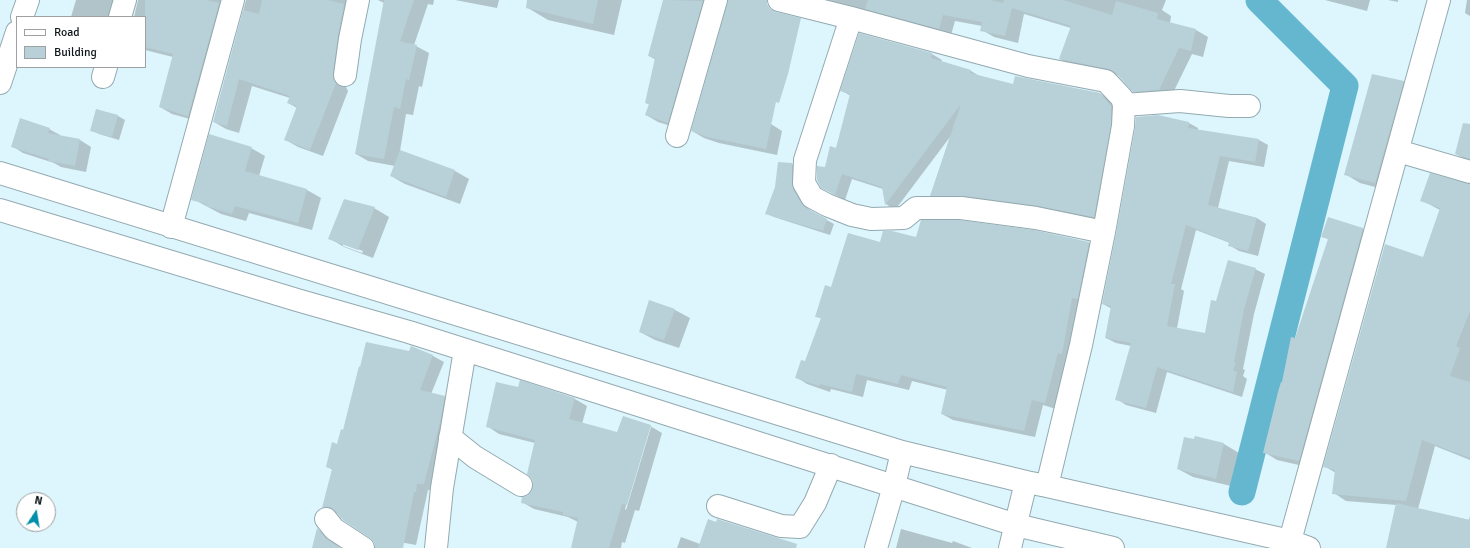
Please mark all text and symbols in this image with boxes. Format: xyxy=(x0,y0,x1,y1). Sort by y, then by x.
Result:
legend xyxy=(16,16,146,68)
text: Road xyxy=(54,25,80,40)
text: Building xyxy=(54,45,97,60)
north arrow xyxy=(16,492,56,532)
text: N xyxy=(33,494,43,508)

